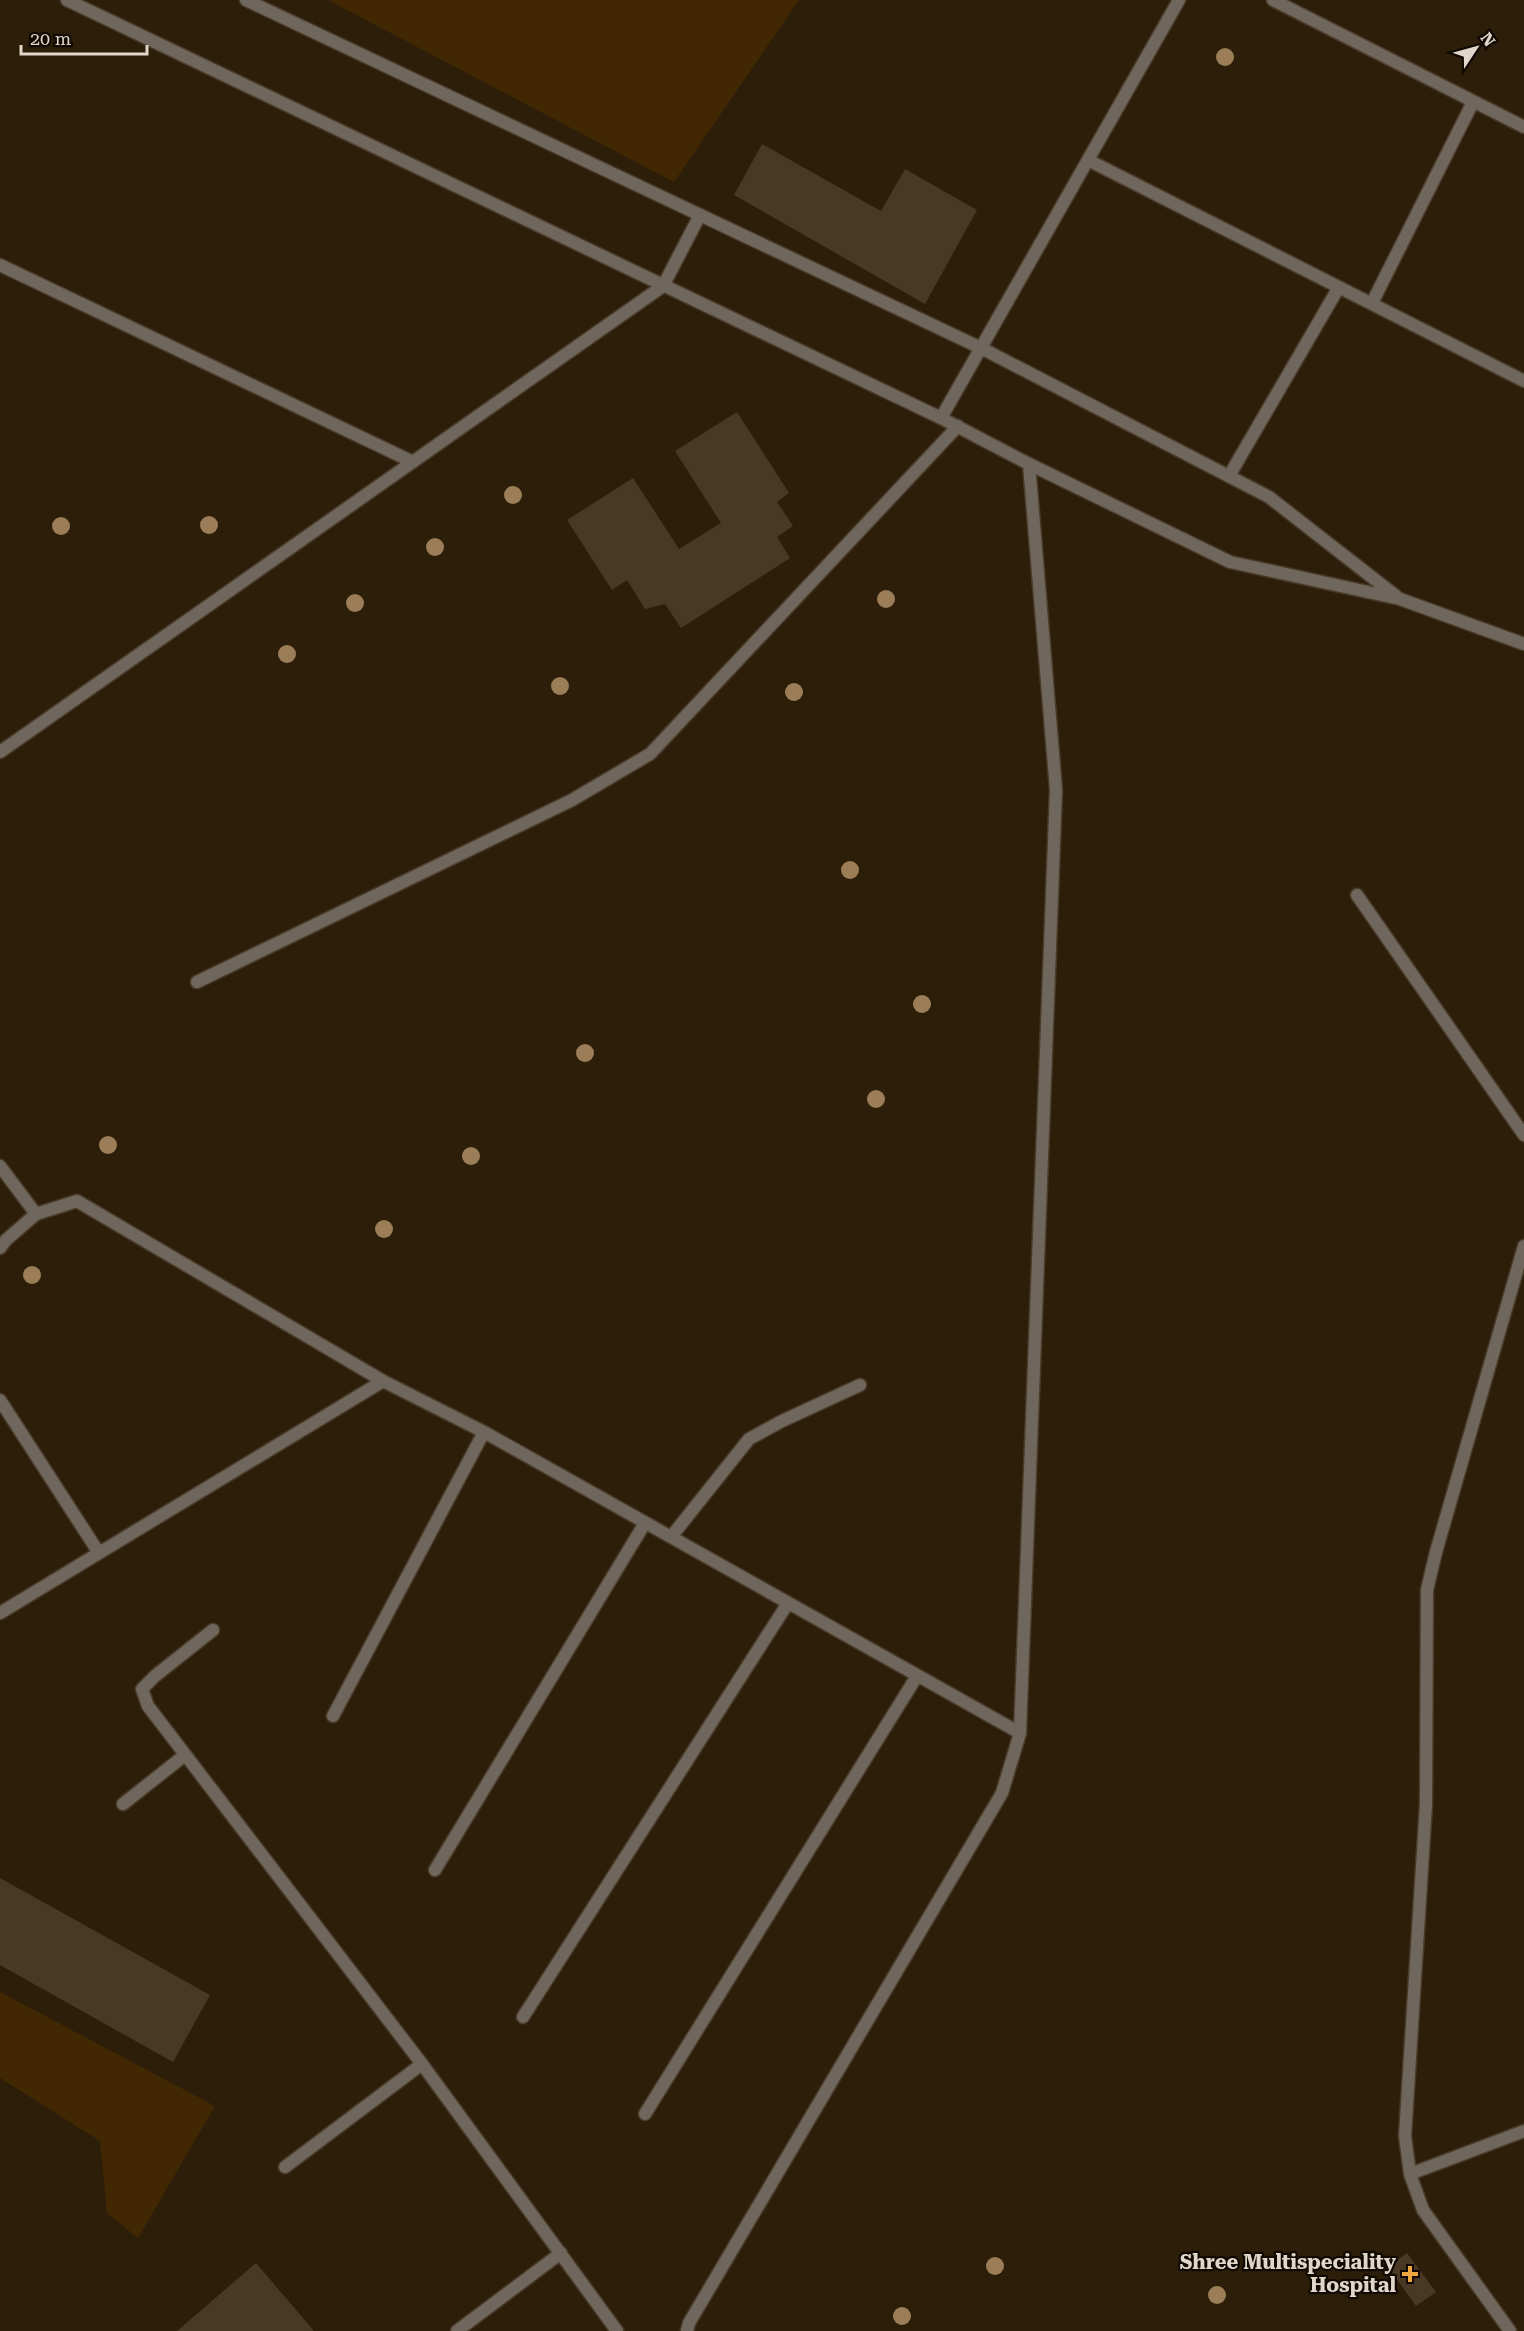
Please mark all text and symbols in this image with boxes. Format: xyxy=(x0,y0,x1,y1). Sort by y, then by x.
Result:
scale bar xyxy=(21,18,147,56)
north arrow xyxy=(1446,18,1506,78)
text: 20 m xyxy=(30,28,71,49)
text: N xyxy=(1476,29,1499,50)
place label: Shree Multispeciality Hospital xyxy=(1180,2250,1396,2297)
marker: Shree Multispeciality Hospital xyxy=(1401,2265,1419,2283)

